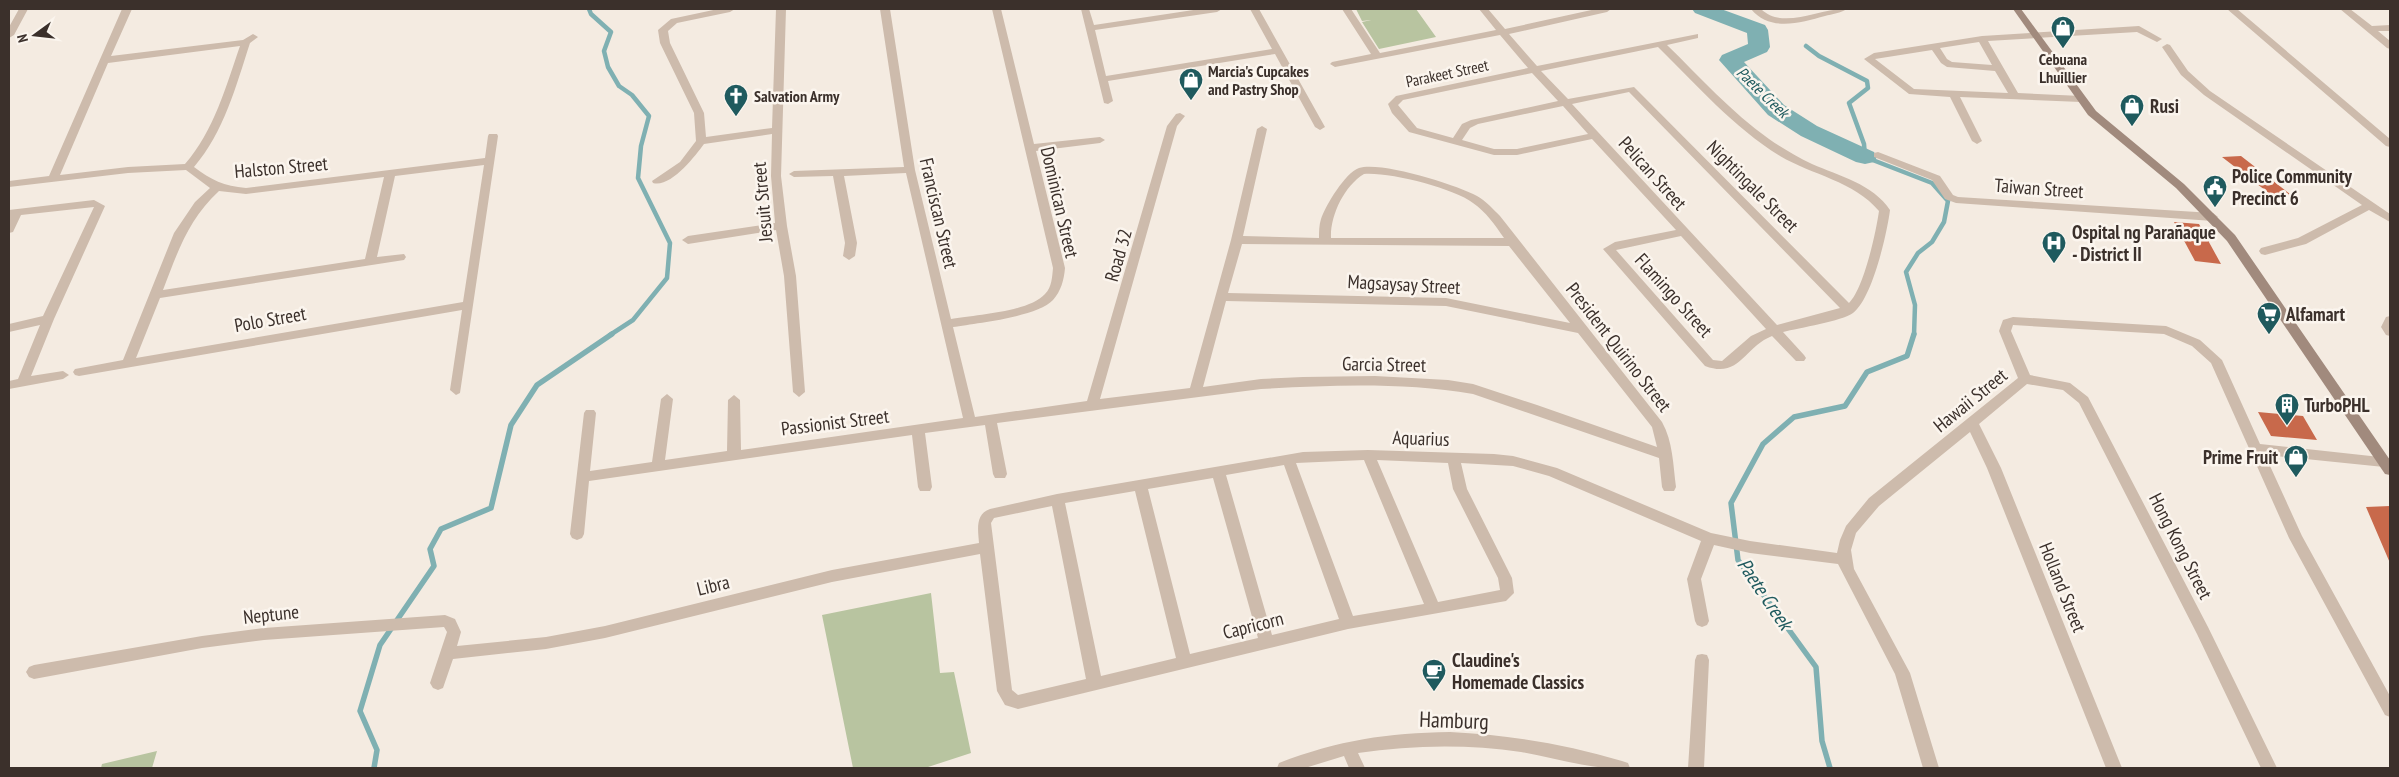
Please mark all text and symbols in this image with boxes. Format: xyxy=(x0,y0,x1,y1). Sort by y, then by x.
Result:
north arrow xyxy=(10,10,60,60)
shop icon: Cebuana Lhuillier xyxy=(2050,15,2076,49)
text: N xyxy=(13,32,32,44)
place label: Cebuana Lhuillier xyxy=(2039,49,2088,87)
street label: Parakeet Street xyxy=(1404,54,1491,92)
place label: Marcia's Cupcakes and Pastry Shop xyxy=(1208,61,1309,99)
water label: Paete Creek xyxy=(1733,62,1795,123)
shop icon: Marcia's Cupcakes and Pastry Shop xyxy=(1178,67,1204,101)
church icon: Salvation Army xyxy=(723,83,749,117)
place label: Salvation Army xyxy=(754,86,840,106)
shop icon: Rusi xyxy=(2119,93,2145,127)
place label: Rusi xyxy=(2150,94,2179,118)
street label: Pelican Street xyxy=(1614,131,1693,215)
street label: Nightingale Street xyxy=(1702,135,1804,237)
street label: Dominican Street xyxy=(1036,144,1085,261)
street label: Halston Street xyxy=(233,151,329,183)
street label: Franciscan Street xyxy=(915,156,964,271)
street label: Jesuit Street xyxy=(747,160,778,244)
place label: Police Community Precinct 6 xyxy=(2232,164,2352,210)
street label: Taiwan Street xyxy=(1994,173,2085,203)
public building icon: Police Community Precinct 6 xyxy=(2202,174,2228,208)
place label: Ospital ng Parañaque - District II xyxy=(2072,220,2216,266)
street label: Road 32 xyxy=(1099,226,1137,284)
hospital icon: Ospital ng Parañaque - District II xyxy=(2041,230,2067,264)
street label: Flamingo Street xyxy=(1630,248,1718,342)
street label: Magsaysay Street xyxy=(1347,269,1462,299)
street label: President Quirino Street xyxy=(1561,278,1677,417)
street label: Polo Street xyxy=(232,301,308,337)
supermarket icon: Alfamart xyxy=(2256,301,2282,335)
place label: Alfamart xyxy=(2285,302,2346,326)
street label: Garcia Street xyxy=(1342,351,1427,377)
street label: Hawaii Street xyxy=(1928,362,2012,437)
building icon: TurboPHL xyxy=(2274,392,2300,426)
place label: TurboPHL xyxy=(2304,393,2370,417)
street label: Passionist Street xyxy=(780,403,891,441)
street label: Aquarius xyxy=(1392,425,1450,451)
shop icon: Prime Fruit xyxy=(2283,444,2309,478)
place label: Prime Fruit xyxy=(2203,445,2278,469)
street label: Hong Kong Street xyxy=(2144,489,2218,604)
street label: Holland Street xyxy=(2034,539,2092,636)
water label: Paete Creek xyxy=(1732,553,1800,637)
street label: Libra xyxy=(694,569,732,601)
street label: Neptune xyxy=(242,599,300,629)
street label: Capricorn xyxy=(1220,606,1286,644)
place label: Claudine's Homemade Classics xyxy=(1452,648,1584,694)
cafe icon: Claudine's Homemade Classics xyxy=(1421,658,1447,692)
street label: Hamburg xyxy=(1419,705,1489,735)

